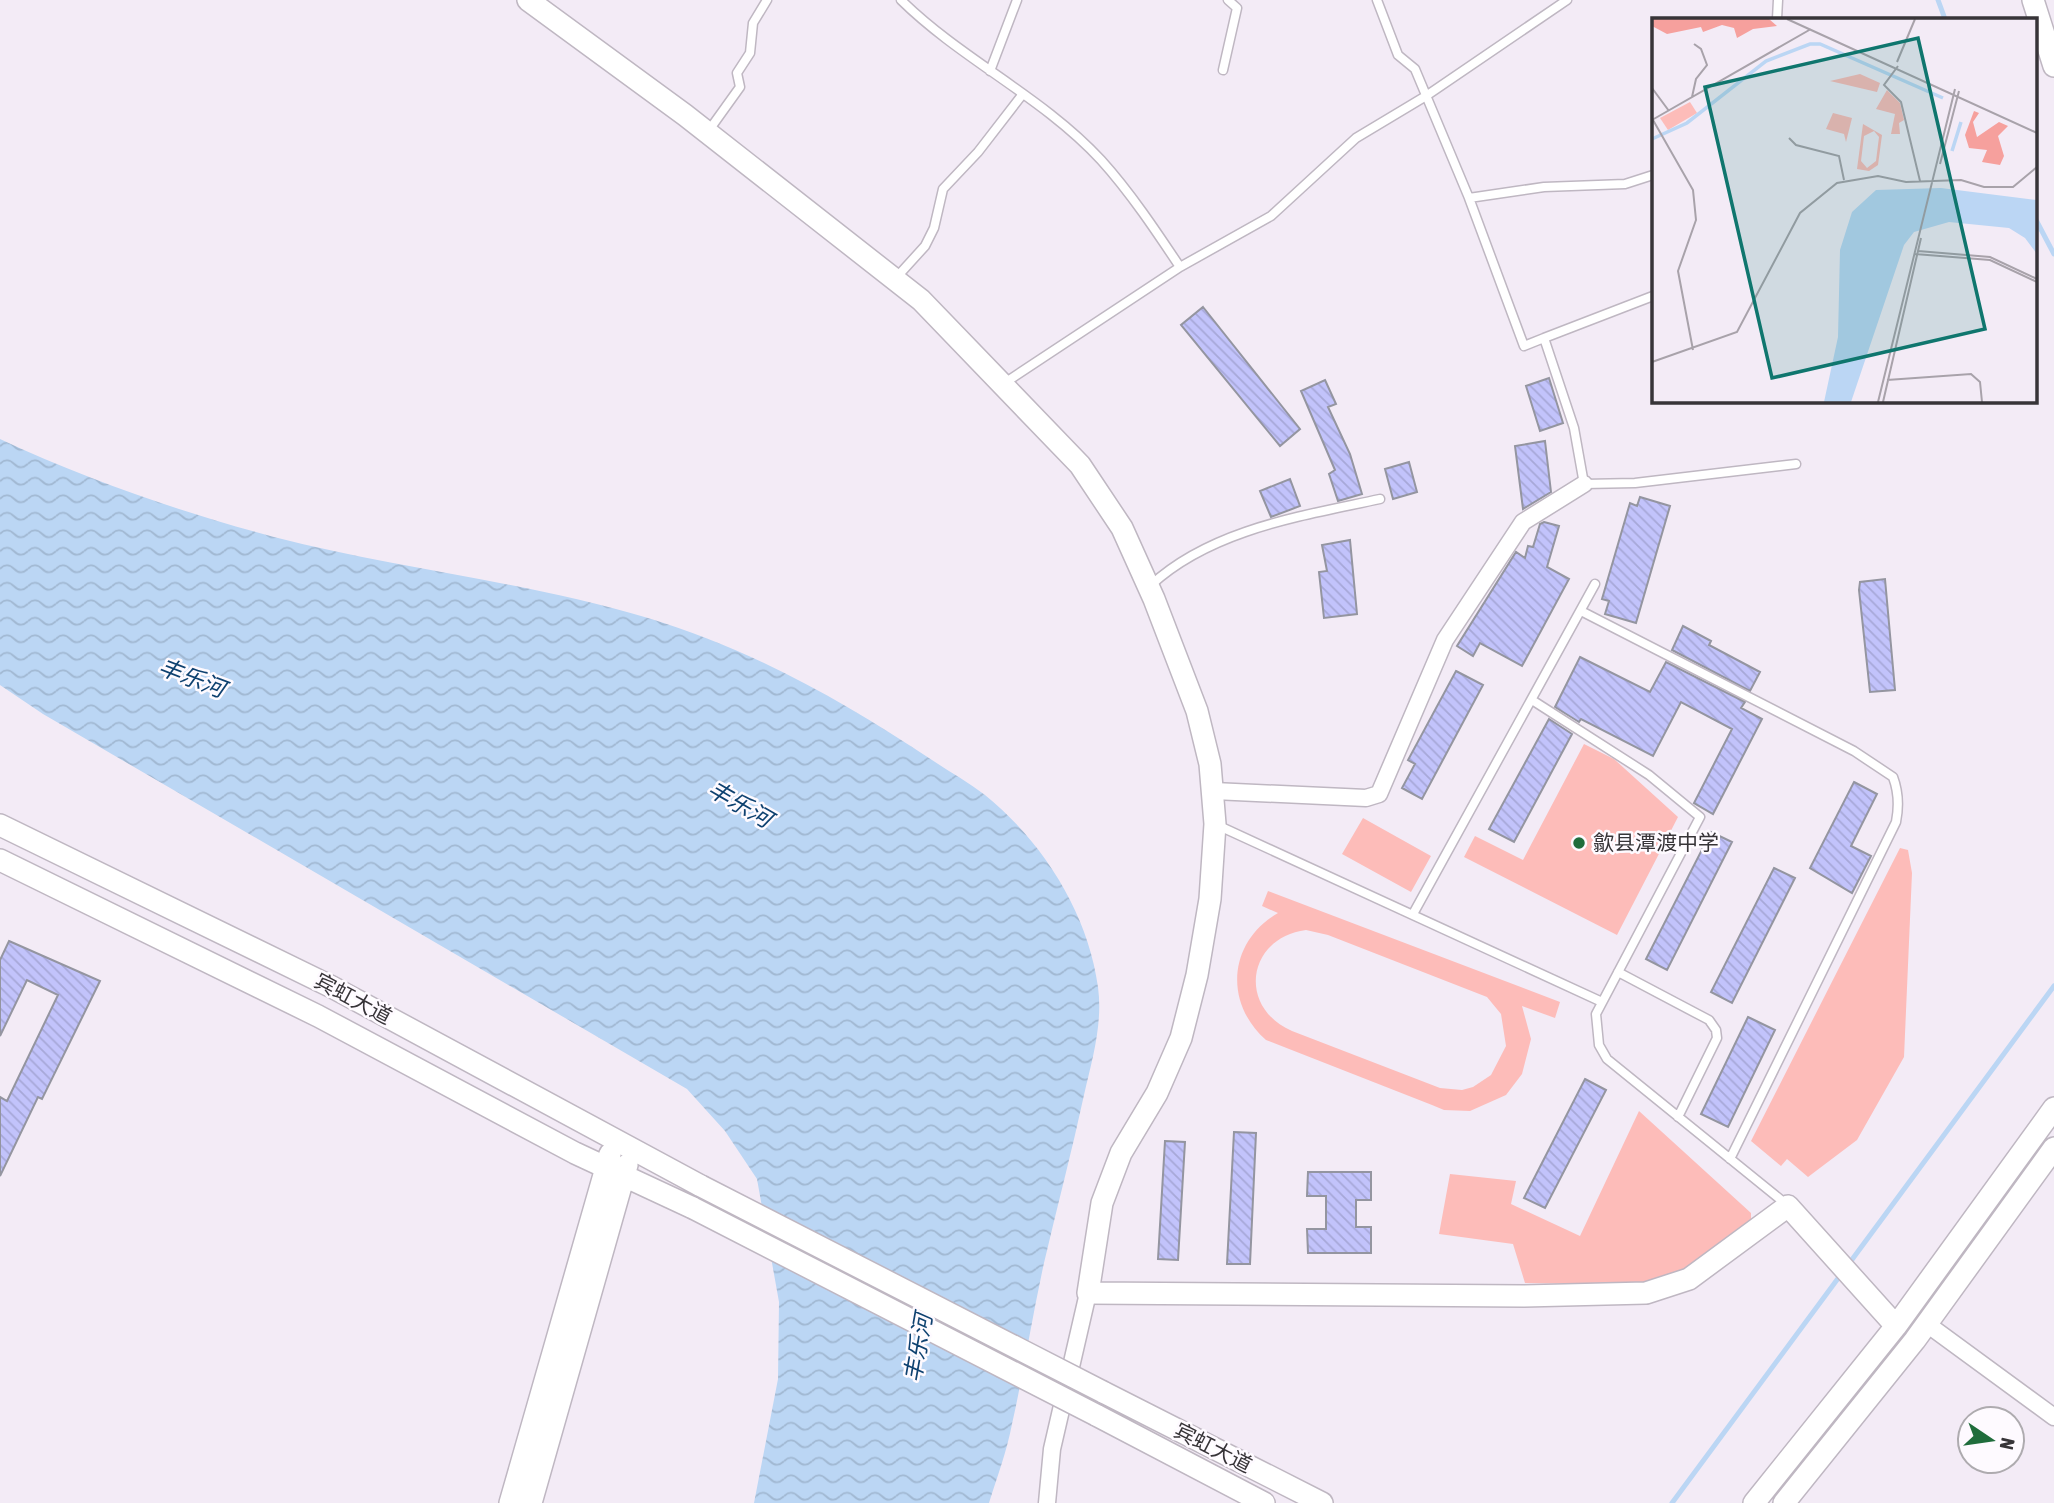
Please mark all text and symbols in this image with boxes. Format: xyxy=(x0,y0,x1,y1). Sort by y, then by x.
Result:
inset map xyxy=(1652,18,2036,402)
water label: 丰乐河 xyxy=(155,653,233,704)
water label: 丰乐河 xyxy=(704,775,780,835)
place label: 歙县潭渡中学 xyxy=(1593,830,1719,854)
marker: 歙县潭渡中学 xyxy=(1571,835,1587,851)
street label: 宾虹大道 xyxy=(311,968,396,1028)
water label: 丰乐河 xyxy=(899,1308,937,1384)
north arrow xyxy=(1956,1405,2026,1475)
street label: 宾虹大道 xyxy=(1171,1417,1256,1477)
text: N xyxy=(1996,1436,2020,1452)

